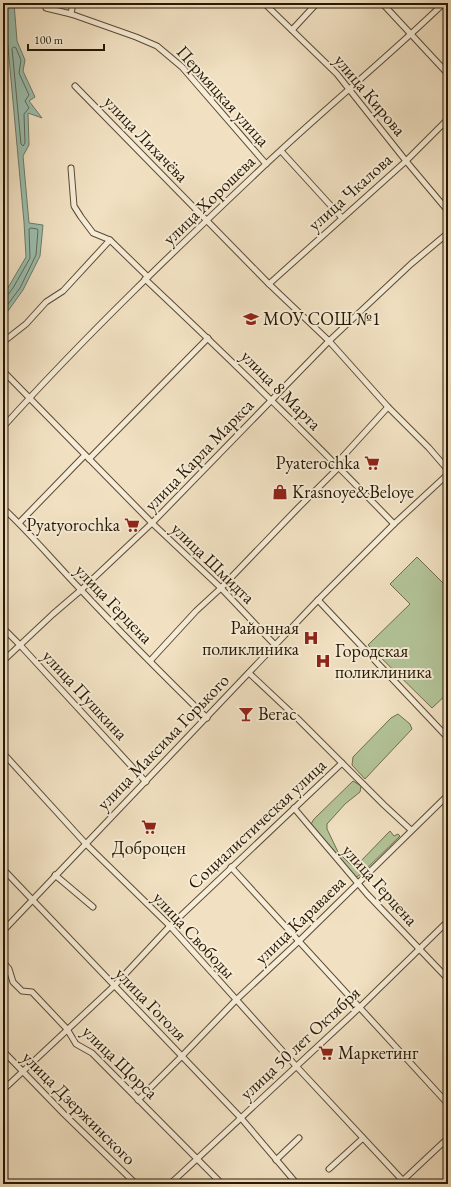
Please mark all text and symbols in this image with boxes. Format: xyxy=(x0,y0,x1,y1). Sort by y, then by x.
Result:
scale bar xyxy=(28,26,104,52)
text: 100 m xyxy=(34,32,64,48)
street label: Пермяцкая улица xyxy=(172,40,276,152)
street label: улица Кирова xyxy=(329,49,412,141)
street label: улица Лихачёва xyxy=(99,90,194,188)
street label: улица Чкалова xyxy=(303,147,397,236)
street label: улица Хорошева xyxy=(158,149,260,250)
place label: МОУ СОШ №1 xyxy=(263,307,381,330)
school or university icon: МОУ СОШ №1 xyxy=(242,310,260,328)
street label: улица 8 Марта xyxy=(236,344,327,435)
street label: улица Карла Маркса xyxy=(139,393,259,516)
place label: Pyaterochka xyxy=(275,451,361,474)
supermarket icon: Pyaterochka xyxy=(363,454,381,472)
place label: Krasnoye&Beloye xyxy=(292,480,414,503)
shop icon: Krasnoye&Beloye xyxy=(271,483,289,501)
place label: Pyatyorochka xyxy=(26,513,121,536)
supermarket icon: Pyatyorochka xyxy=(123,516,141,534)
street label: улица Шмидта xyxy=(167,517,261,609)
street label: улица Герцена xyxy=(70,559,159,649)
place label: Районная поликлиника xyxy=(202,616,300,660)
hospital icon: Районная поликлиника xyxy=(302,629,320,647)
place label: Городская поликлиника xyxy=(335,639,433,683)
street label: улица Пушкина xyxy=(38,645,134,745)
hospital icon: Городская поликлиника xyxy=(314,652,332,670)
street label: улица Максима Горького xyxy=(92,669,234,815)
place label: Вегас xyxy=(258,702,296,725)
bar icon: Вегас xyxy=(237,705,255,723)
street label: Социалистическая улица xyxy=(183,753,331,894)
supermarket icon: Доброцен xyxy=(140,818,158,836)
place label: Доброцен xyxy=(112,836,186,859)
street label: улица Герцена xyxy=(338,839,424,931)
street label: улица Караваева xyxy=(249,870,350,969)
street label: улица Свободы xyxy=(148,886,241,983)
street label: улица Гоголя xyxy=(111,962,192,1045)
street label: улица 50 лет Октября xyxy=(235,981,365,1104)
street label: улица Щорса xyxy=(78,1020,164,1104)
place label: Маркетинг xyxy=(338,1041,419,1064)
supermarket icon: Маркетинг xyxy=(317,1044,335,1062)
street label: улица Дзержинского xyxy=(17,1046,141,1170)

